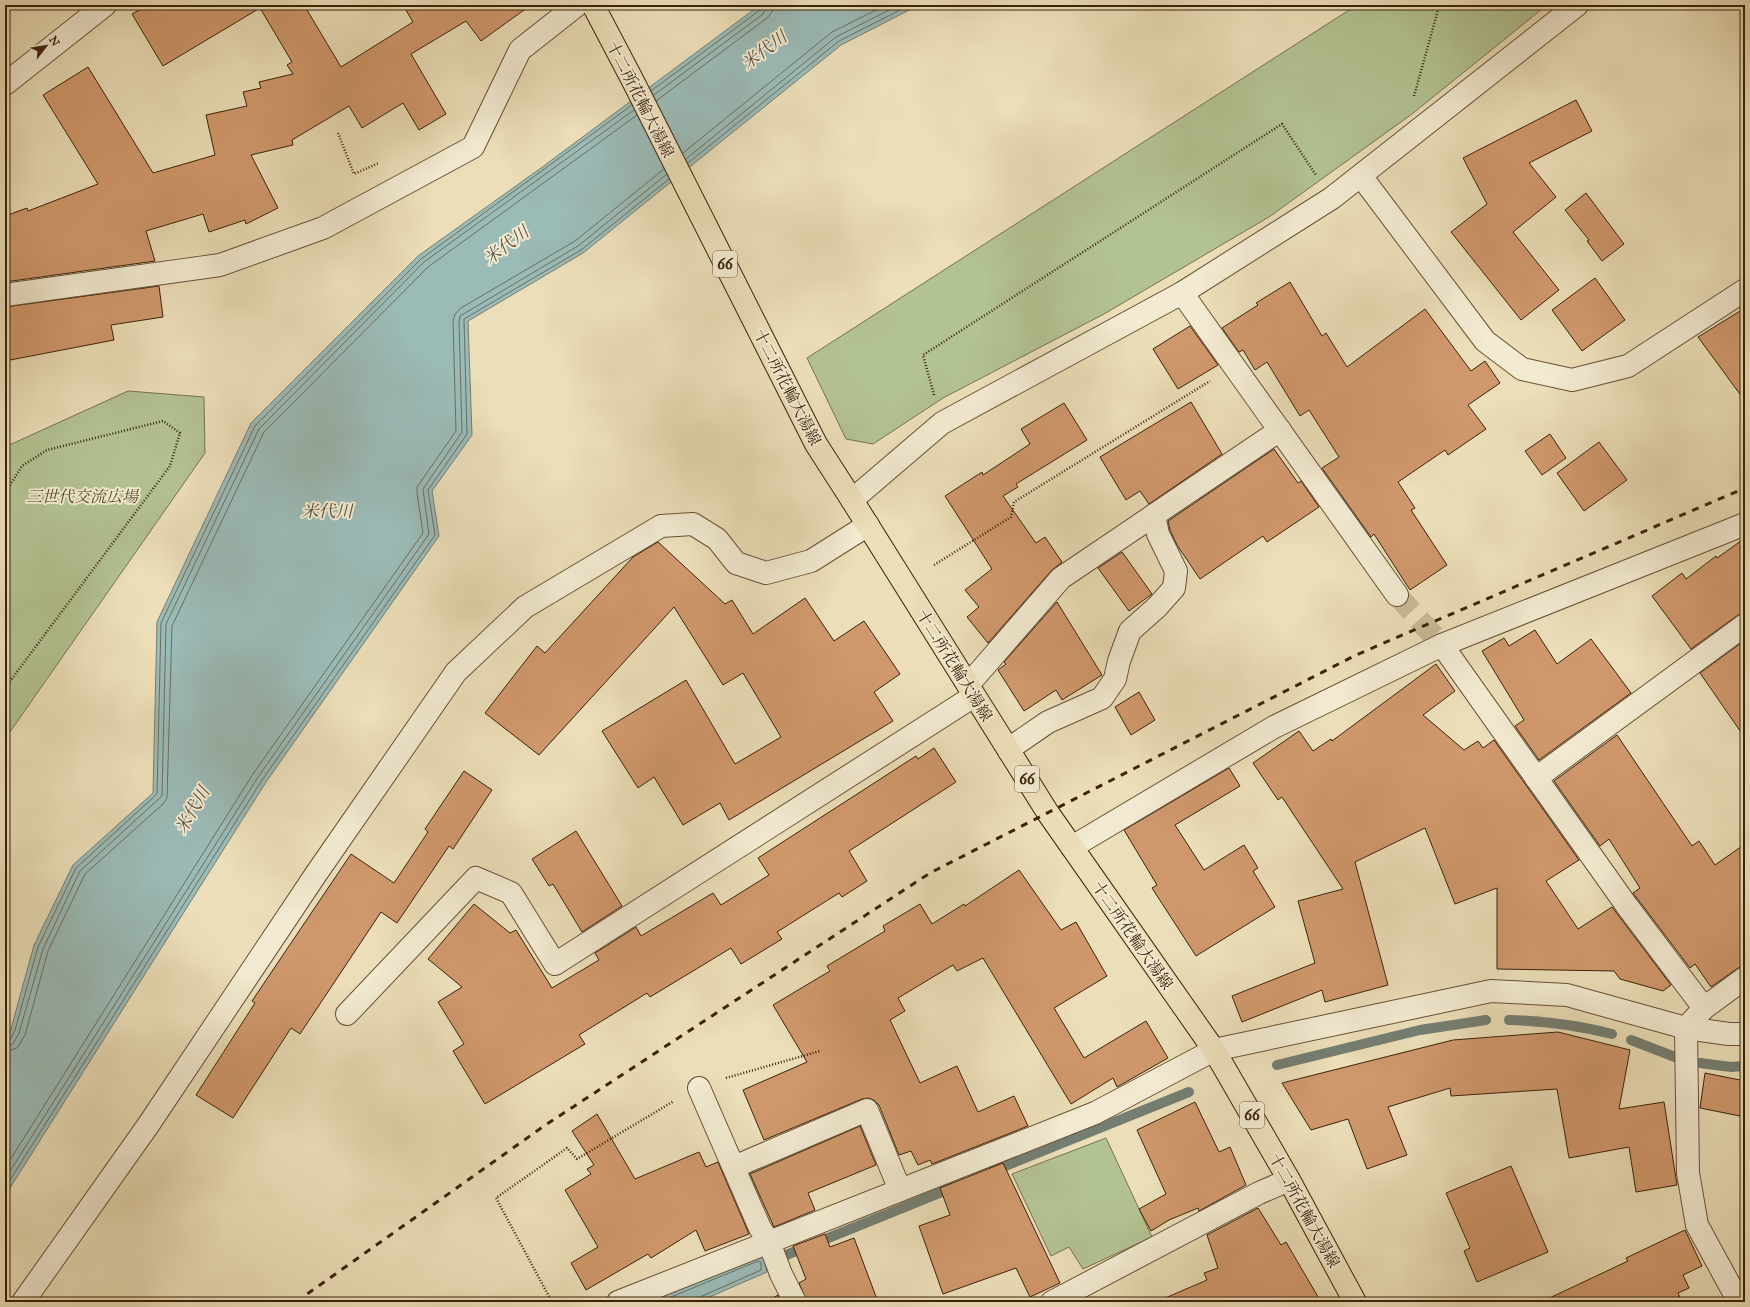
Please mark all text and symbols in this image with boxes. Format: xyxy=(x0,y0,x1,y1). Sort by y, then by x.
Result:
water label: 米代川 xyxy=(738,25,793,74)
north arrow xyxy=(26,26,66,66)
text: N xyxy=(46,34,62,49)
street label: 十二所花輪大湯線 xyxy=(603,38,678,161)
water label: 米代川 xyxy=(480,220,535,269)
road number: 66 xyxy=(713,251,737,277)
street label: 十二所花輪大湯線 xyxy=(750,326,825,449)
park label: 三世代交流広場 xyxy=(26,487,140,506)
water label: 米代川 xyxy=(302,501,354,522)
street label: 十二所花輪大湯線 xyxy=(913,606,997,725)
road number: 66 xyxy=(1015,766,1039,792)
water label: 米代川 xyxy=(171,781,215,838)
street label: 十二所花輪大湯線 xyxy=(1088,877,1177,993)
road number: 66 xyxy=(1240,1102,1264,1128)
street label: 十二所花輪大湯線 xyxy=(1265,1150,1344,1271)

